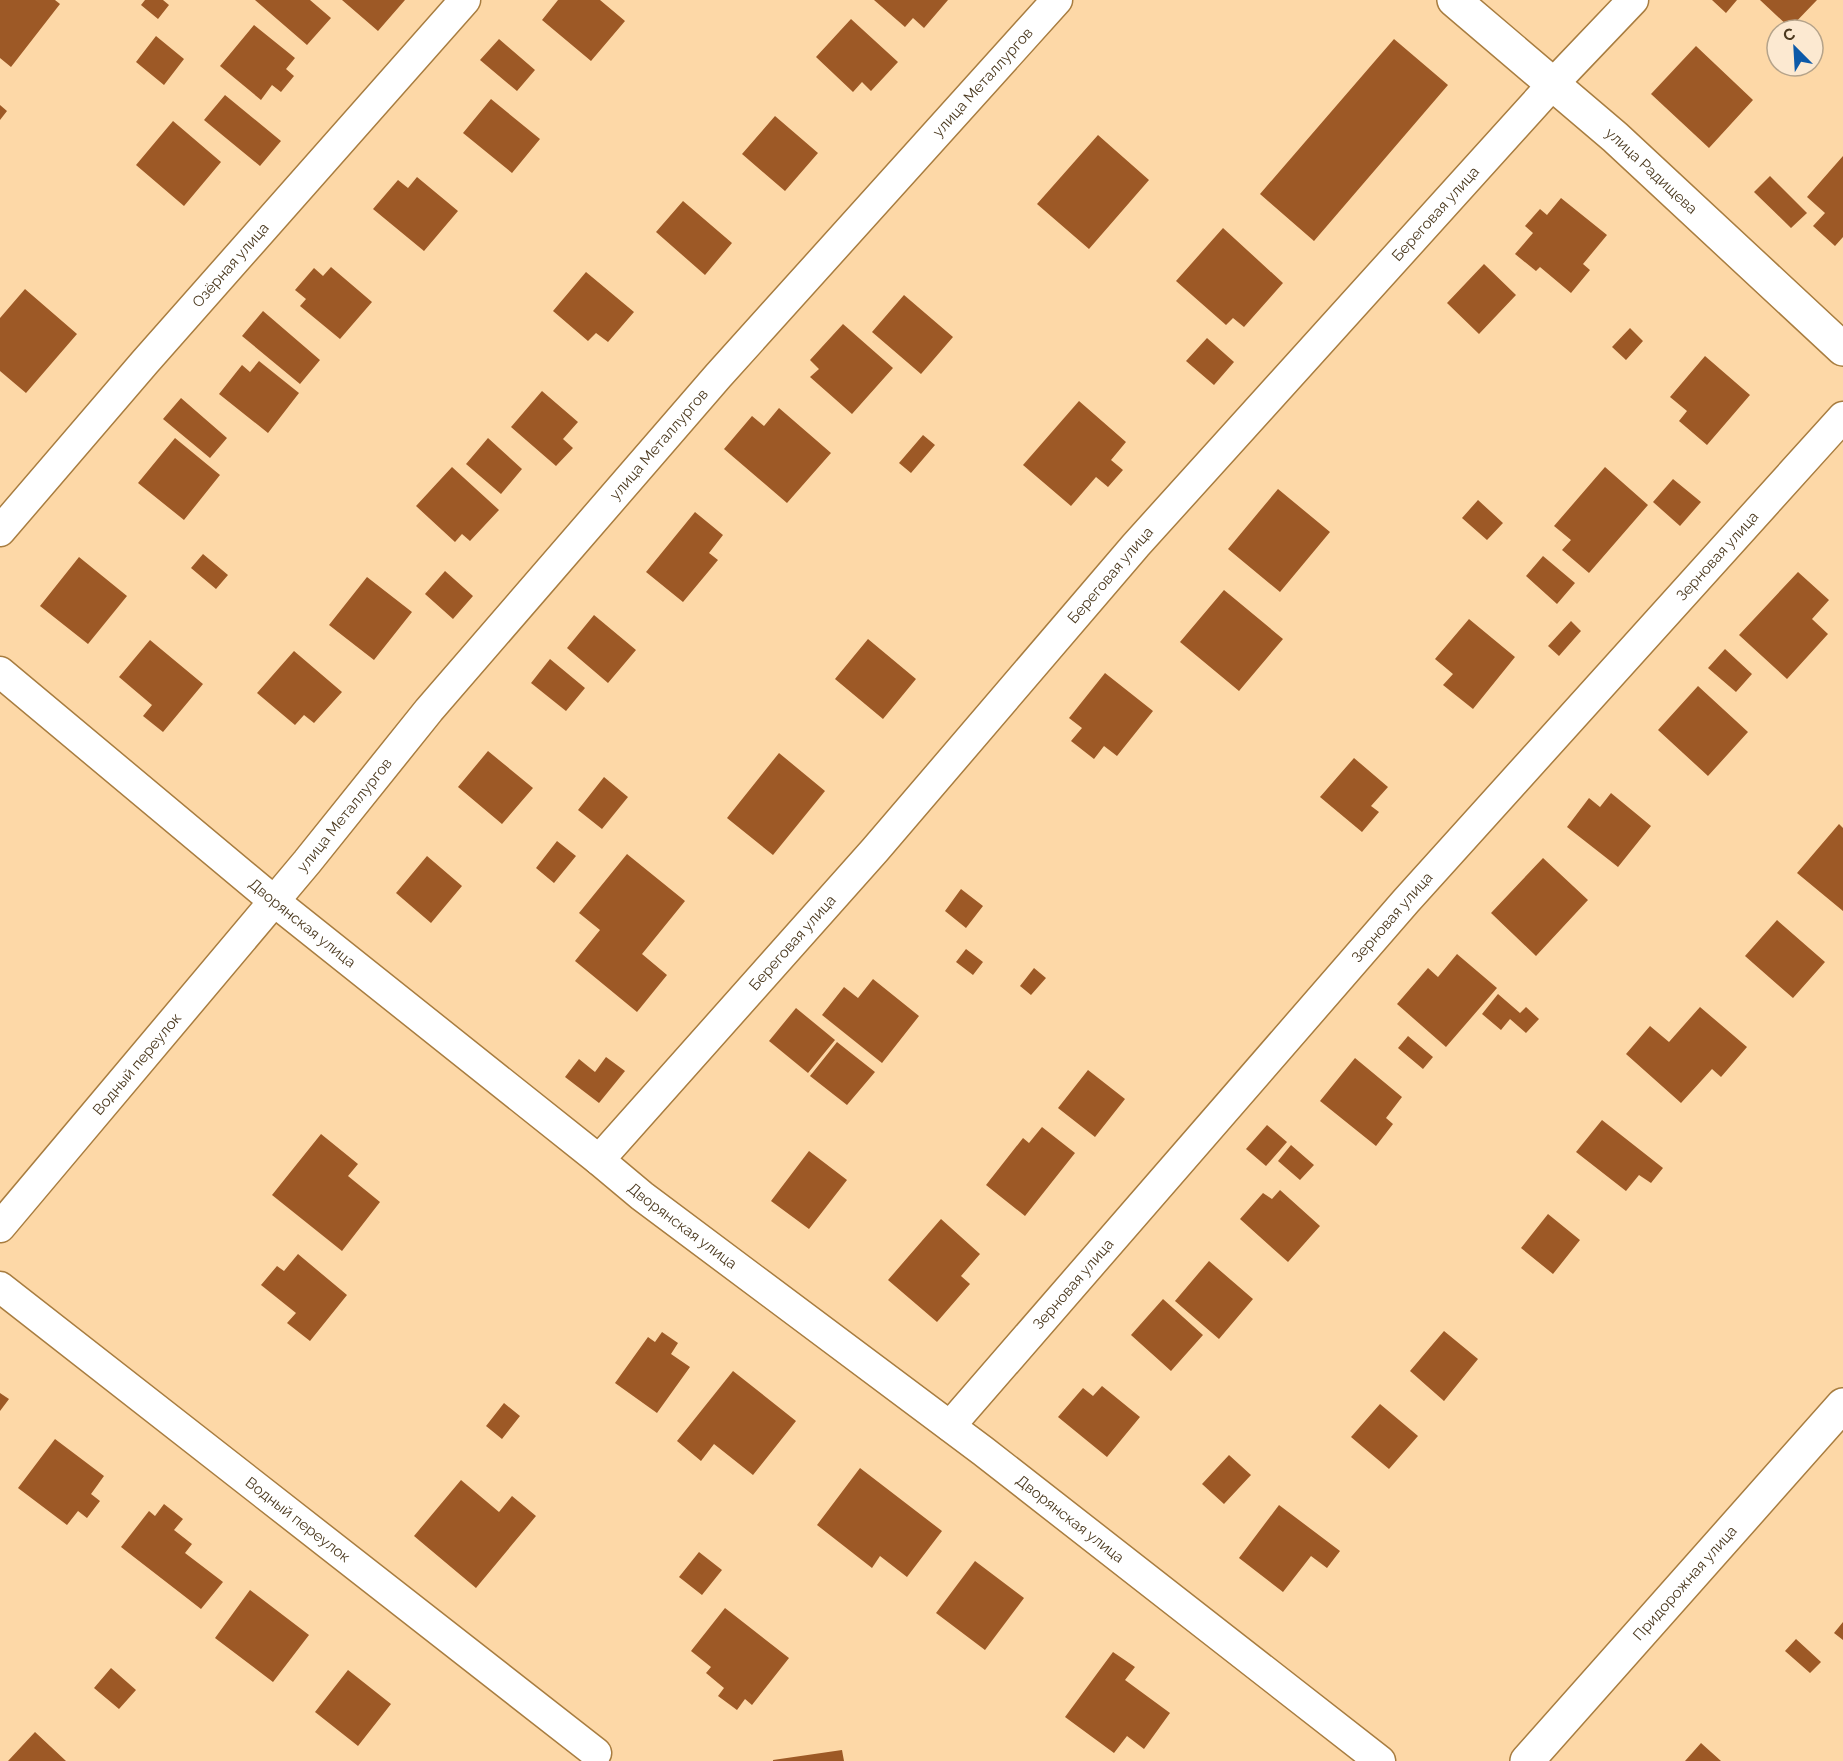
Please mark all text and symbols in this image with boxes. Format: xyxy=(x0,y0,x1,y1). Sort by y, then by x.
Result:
north arrow xyxy=(1765,18,1825,78)
street label: улица Металлургов xyxy=(929,24,1037,141)
text: С xyxy=(1780,24,1798,46)
street label: улица Радищева xyxy=(1602,124,1701,218)
street label: Береговая улица xyxy=(1388,163,1483,265)
street label: Озёрная улица xyxy=(189,219,273,311)
street label: улица Металлургов xyxy=(606,385,712,504)
street label: Зерновая улица xyxy=(1673,508,1762,604)
street label: Береговая улица xyxy=(1064,523,1157,627)
street label: улица Металлургов xyxy=(293,755,396,876)
street label: Зерновая улица xyxy=(1348,869,1437,966)
street label: Дворянская улица xyxy=(245,875,359,972)
street label: Береговая улица xyxy=(745,891,840,994)
street label: Водный переулок xyxy=(89,1009,185,1119)
street label: Дворянская улица xyxy=(624,1179,740,1273)
street label: Зерновая улица xyxy=(1029,1235,1117,1333)
street label: Дворянская улица xyxy=(1013,1471,1128,1567)
street label: Водный переулок xyxy=(242,1473,354,1566)
street label: Придорожная улица xyxy=(1629,1522,1741,1644)

